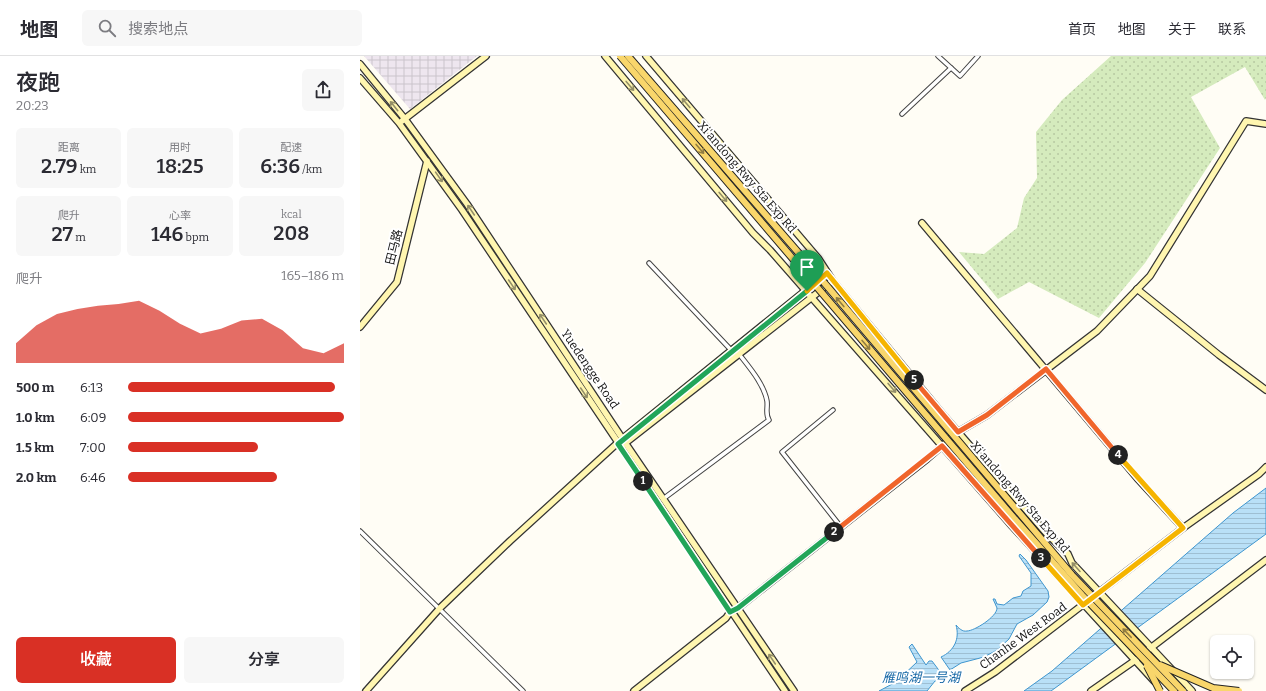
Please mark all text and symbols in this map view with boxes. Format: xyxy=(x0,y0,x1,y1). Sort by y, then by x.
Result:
search box xyxy=(82,10,362,46)
icon: search xyxy=(96,17,118,39)
text: 地图 xyxy=(20,18,58,41)
text: 搜索地点 xyxy=(128,20,188,38)
text: 首页 xyxy=(1068,21,1096,38)
text: 地图 xyxy=(1118,21,1146,38)
text: 关于 xyxy=(1168,21,1196,38)
text: 联系 xyxy=(1218,21,1246,38)
text: 夜跑 xyxy=(16,69,60,96)
button: share xyxy=(302,69,344,111)
one-way arrow xyxy=(626,81,635,91)
text: 20:23 xyxy=(16,98,49,113)
one-way arrow xyxy=(682,98,691,109)
one-way arrow xyxy=(390,100,399,111)
street label: Xi'andong Rwy Sta Exp Rd xyxy=(695,118,799,236)
text: 距离 xyxy=(58,141,80,154)
text: 用时 xyxy=(169,141,191,154)
text: 配速 xyxy=(280,141,302,154)
one-way arrow xyxy=(696,144,705,155)
text: 2.79 xyxy=(41,154,78,178)
text: 18:25 xyxy=(156,154,204,178)
text: 6:36 xyxy=(260,154,300,178)
text: km xyxy=(78,163,96,176)
text: /km xyxy=(300,163,322,176)
one-way arrow xyxy=(435,172,443,183)
one-way arrow xyxy=(718,191,727,202)
one-way arrow xyxy=(467,205,475,216)
text: kcal xyxy=(281,208,302,221)
text: 爬升 xyxy=(58,209,80,222)
text: 心率 xyxy=(169,209,191,222)
text: 208 xyxy=(273,221,309,245)
text: 27 xyxy=(52,222,73,246)
text: 146 xyxy=(151,222,183,246)
street label: 田马路 xyxy=(383,228,405,266)
text: m xyxy=(73,231,86,244)
text: bpm xyxy=(183,231,209,244)
pin xyxy=(790,250,824,291)
icon: arrive xyxy=(796,256,818,278)
text: 165–186 m xyxy=(281,268,344,283)
text: 爬升 xyxy=(16,271,42,286)
one-way arrow xyxy=(508,279,516,290)
one-way arrow xyxy=(835,297,844,307)
one-way arrow xyxy=(539,313,547,324)
street label: Yuedengge Road xyxy=(558,327,622,411)
one-way arrow xyxy=(861,340,870,350)
pin: 5 xyxy=(904,370,924,390)
text: 5 xyxy=(911,373,917,386)
text: 500 m xyxy=(16,380,54,395)
text: 6:13 xyxy=(80,380,103,395)
one-way arrow xyxy=(887,383,896,393)
one-way arrow xyxy=(580,387,588,398)
text: 1.0 km xyxy=(16,410,55,425)
text: 6:09 xyxy=(80,410,106,425)
street label: Xi'andong Rwy Sta Exp Rd xyxy=(968,438,1072,556)
text: 1.5 km xyxy=(16,440,54,455)
text: 7:00 xyxy=(80,440,106,455)
pin: 4 xyxy=(1108,445,1128,465)
text: 4 xyxy=(1115,448,1121,461)
text: 2.0 km xyxy=(16,470,56,485)
text: 6:46 xyxy=(80,470,106,485)
pin: 1 xyxy=(633,471,653,491)
text: 1 xyxy=(641,474,645,487)
pin: 2 xyxy=(824,522,844,542)
text: 2 xyxy=(831,525,837,538)
pin: 3 xyxy=(1031,548,1051,568)
text: 3 xyxy=(1038,551,1044,564)
one-way arrow xyxy=(1071,562,1081,572)
street label: Chanhe West Road xyxy=(977,600,1069,672)
one-way arrow xyxy=(1123,628,1132,638)
map controls xyxy=(1210,635,1254,679)
button: locate xyxy=(1210,635,1254,679)
button: 收藏 xyxy=(16,637,176,683)
button: 分享 xyxy=(184,637,344,683)
one-way arrow xyxy=(768,654,776,665)
water label: 雁鸣湖一号湖 xyxy=(882,670,962,685)

